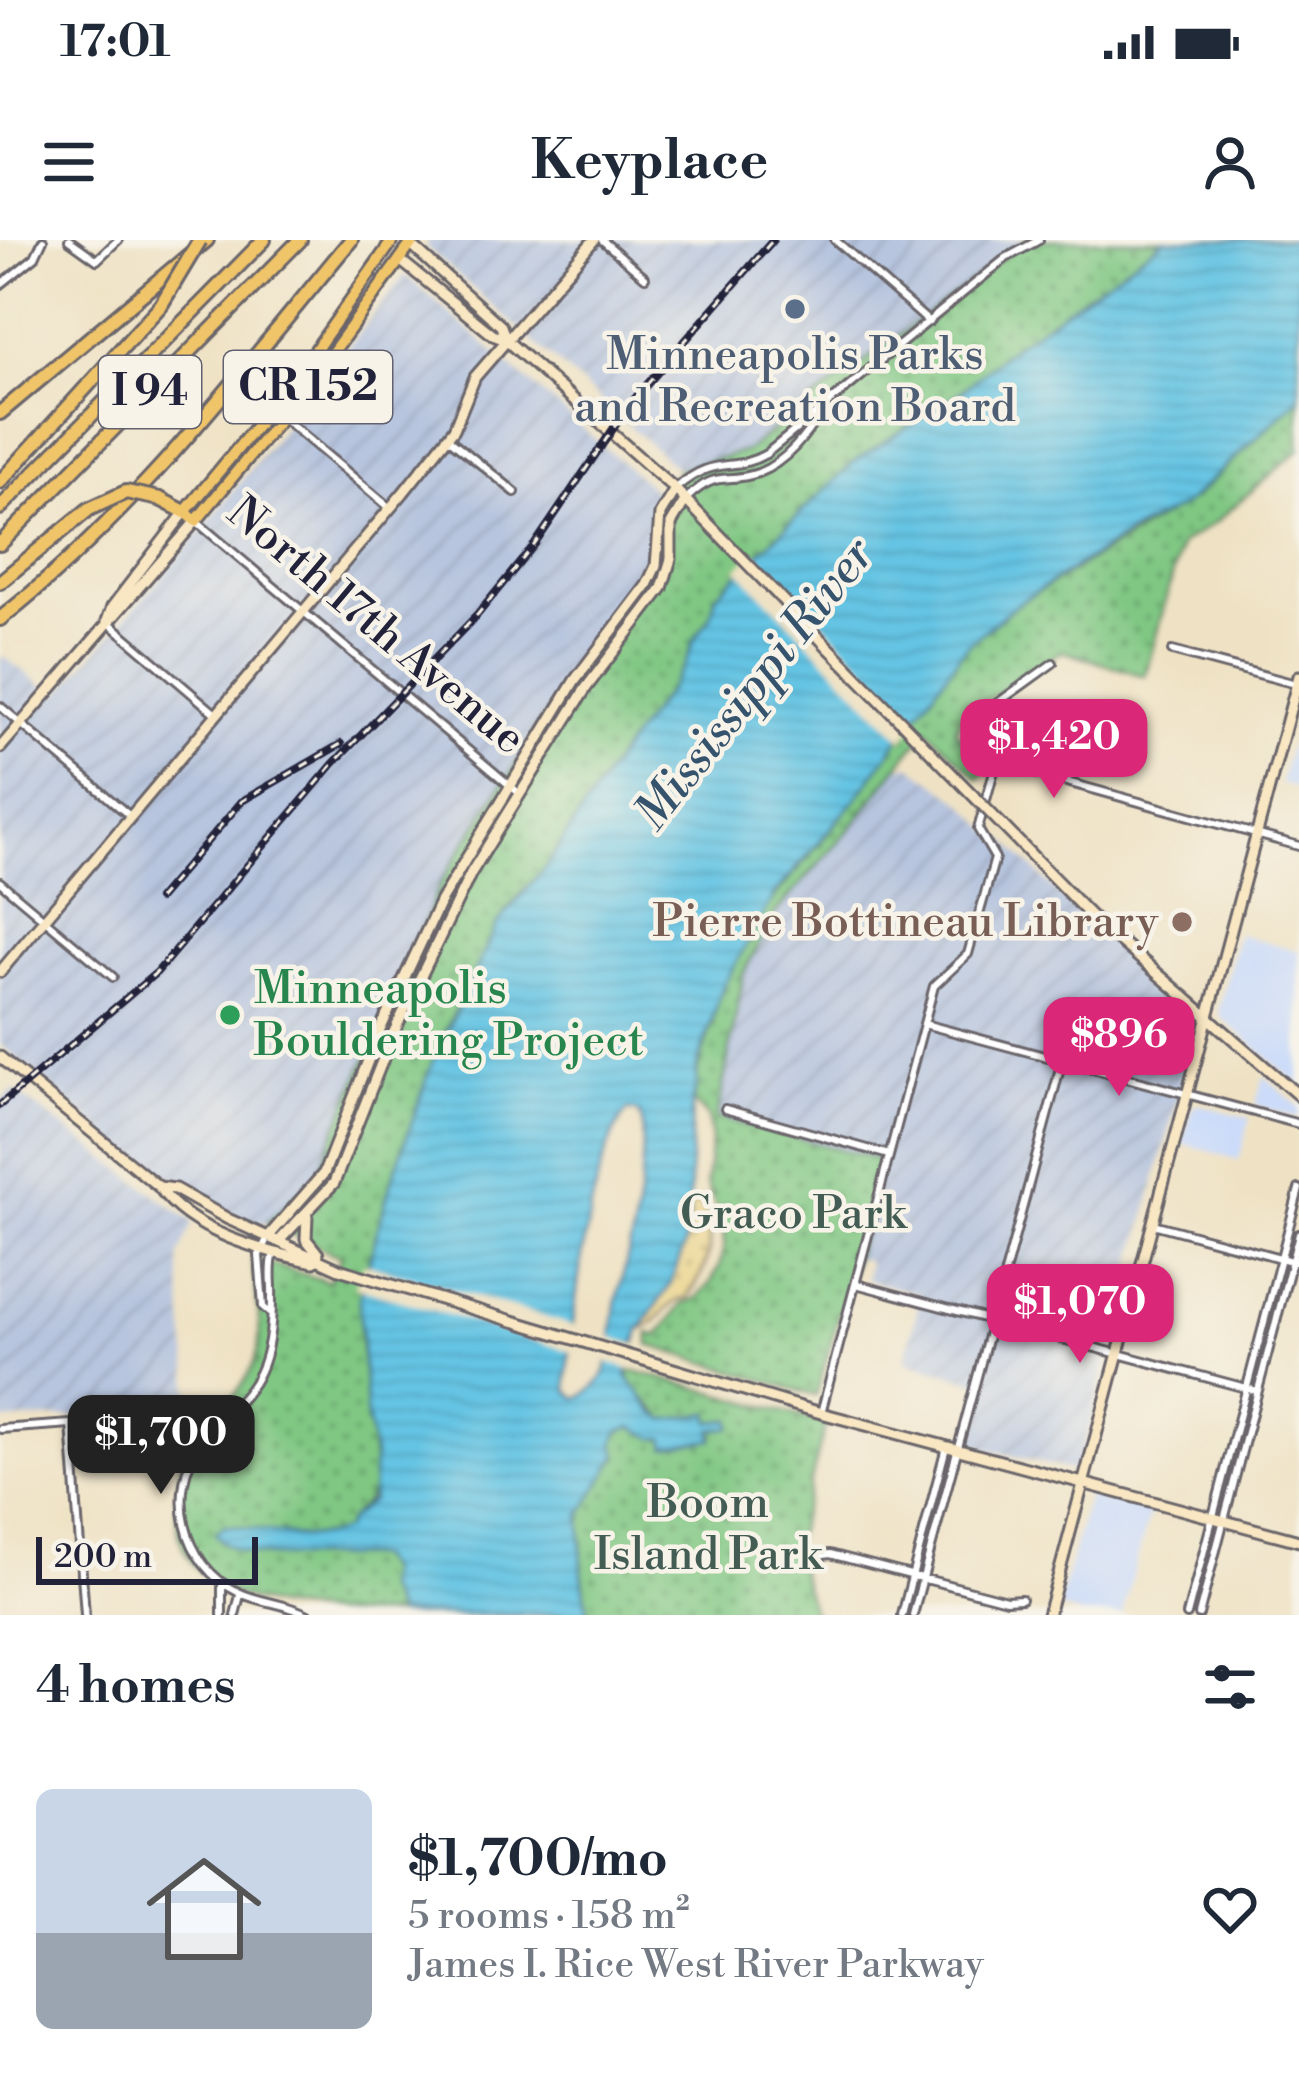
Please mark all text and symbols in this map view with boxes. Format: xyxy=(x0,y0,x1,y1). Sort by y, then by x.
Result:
text: 17:01 xyxy=(60,14,171,71)
text: Keyplace xyxy=(531,128,768,196)
icon: menu xyxy=(36,129,102,195)
icon: person xyxy=(1197,129,1263,195)
marker: Minneapolis Parks and Recreation Board xyxy=(782,296,808,322)
place label: Minneapolis Parks and Recreation Board xyxy=(574,327,1016,436)
road number: CR 152 xyxy=(224,351,392,423)
road number: I 94 xyxy=(99,356,201,428)
street label: North 17th Avenue xyxy=(215,485,537,767)
water label: Mississippi River xyxy=(622,526,889,843)
pin: $1,420 xyxy=(956,699,1152,801)
text: $1,420 xyxy=(987,713,1121,762)
place label: Pierre Bottineau Library xyxy=(652,894,1159,951)
marker: Pierre Bottineau Library xyxy=(1169,909,1195,935)
place label: Minneapolis Bouldering Project xyxy=(253,961,644,1070)
pin: $896 xyxy=(1048,997,1190,1099)
marker: Minneapolis Bouldering Project xyxy=(217,1002,243,1028)
text: $896 xyxy=(1070,1011,1168,1060)
park label: Graco Park xyxy=(680,1186,909,1243)
pin: $1,070 xyxy=(982,1264,1178,1366)
text: $1,070 xyxy=(1014,1278,1146,1327)
pin: $1,700 xyxy=(63,1395,259,1497)
text: $1,700 xyxy=(95,1409,227,1458)
park label: Boom Island Park xyxy=(594,1475,825,1584)
scale bar xyxy=(36,1531,258,1584)
text: 200 m xyxy=(54,1537,152,1578)
icon: filters xyxy=(1197,1654,1263,1720)
text: 4 homes xyxy=(36,1655,236,1719)
text: $1,700/mo xyxy=(408,1828,668,1892)
icon: home xyxy=(132,1837,276,1981)
icon: heart xyxy=(1197,1876,1263,1942)
text: 5 rooms · 158 m² xyxy=(408,1892,690,1941)
text: James I. Rice West River Parkway xyxy=(408,1941,984,1990)

